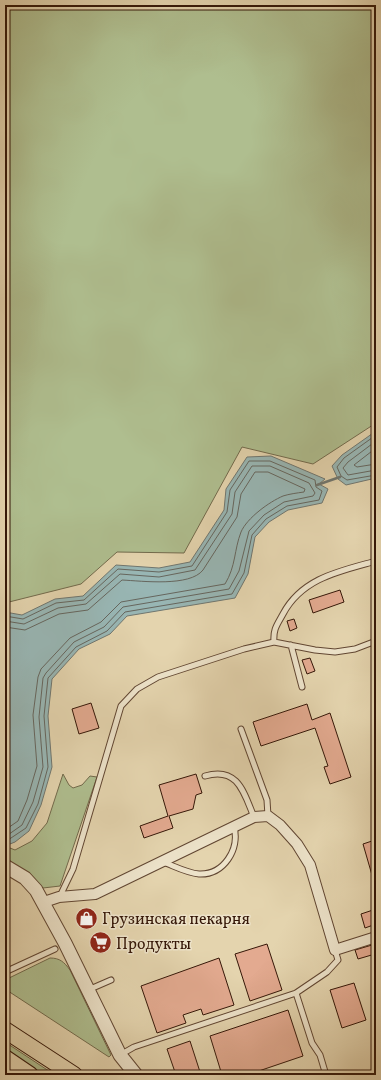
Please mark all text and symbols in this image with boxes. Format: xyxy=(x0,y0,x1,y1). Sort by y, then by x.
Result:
shop icon: Грузинская пекарня xyxy=(73,905,99,931)
place label: Грузинская пекарня xyxy=(102,909,250,931)
supermarket icon: Продукты xyxy=(87,930,113,956)
place label: Продукты xyxy=(116,934,191,956)

